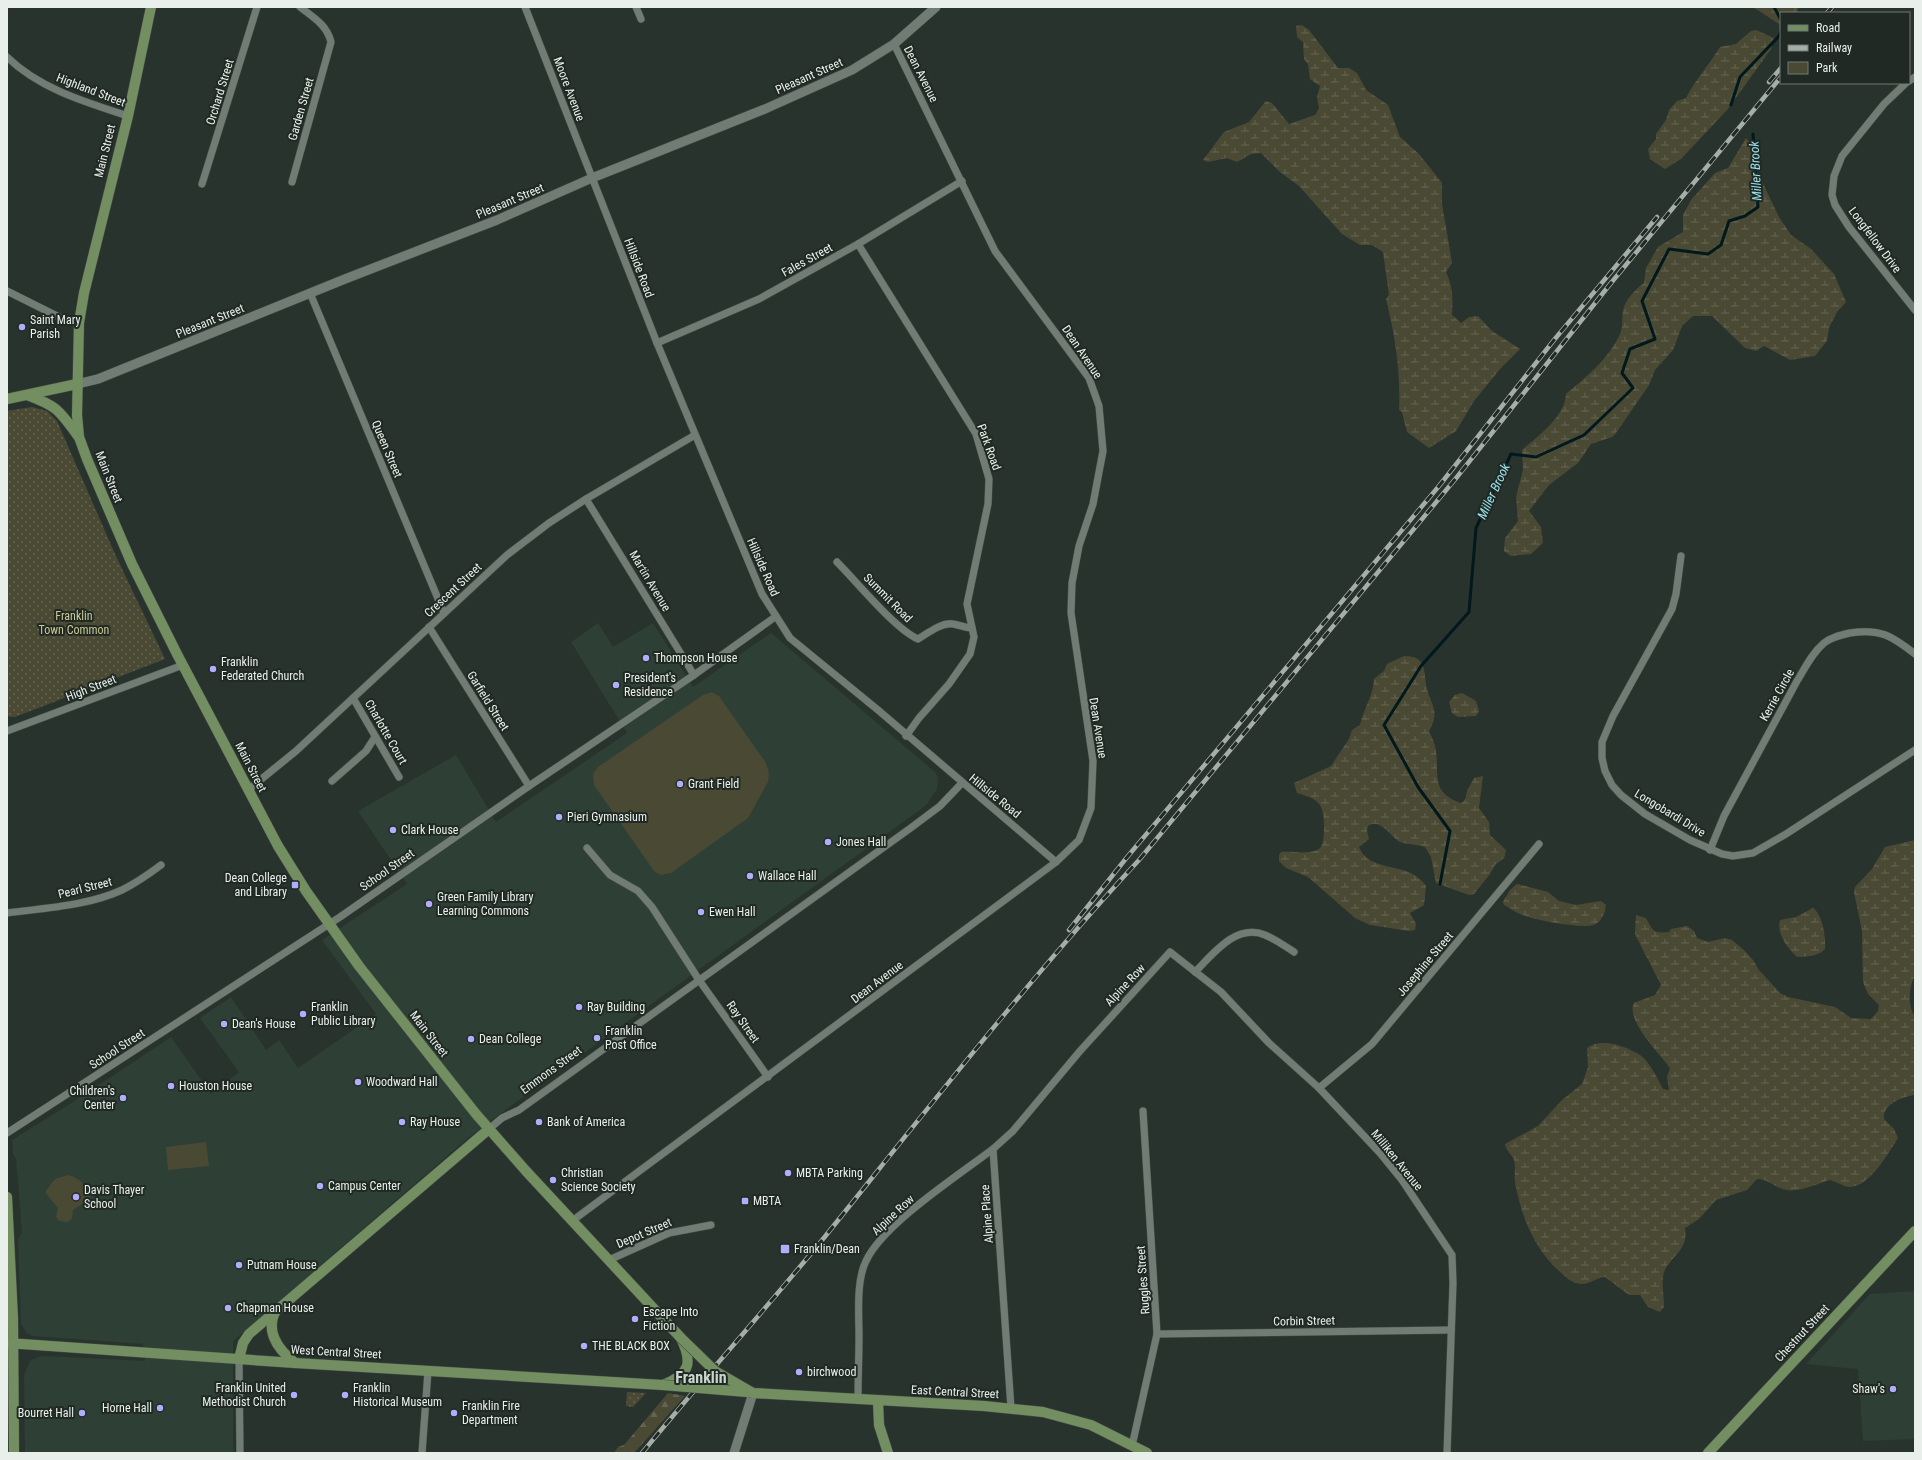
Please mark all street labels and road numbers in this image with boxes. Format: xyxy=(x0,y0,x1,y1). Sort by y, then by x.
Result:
street label: Dean Avenue xyxy=(901,43,941,105)
street label: Moore Avenue xyxy=(550,55,588,123)
street label: Pleasant Street xyxy=(773,55,845,97)
street label: Orchard Street xyxy=(203,57,237,127)
street label: Highland Street xyxy=(54,70,128,110)
street label: Garden Street xyxy=(285,76,317,142)
street label: Main Street xyxy=(92,123,118,179)
street label: Pleasant Street xyxy=(474,180,546,222)
street label: Longfellow Drive xyxy=(1846,204,1905,276)
street label: Hillside Road xyxy=(621,236,657,300)
street label: Fales Street xyxy=(779,240,835,280)
street label: Pleasant Street xyxy=(174,301,247,341)
street label: Dean Avenue xyxy=(1059,323,1105,382)
street label: Queen Street xyxy=(369,418,406,480)
street label: Park Road xyxy=(974,422,1004,472)
street label: Main Street xyxy=(92,449,126,505)
street label: Hillside Road xyxy=(744,536,782,598)
street label: Martin Avenue xyxy=(626,548,674,614)
street label: Crescent Street xyxy=(422,560,485,620)
street label: Summit Road xyxy=(861,571,915,625)
street label: Kerrie Circle xyxy=(1757,666,1797,724)
street label: Garfield Street xyxy=(464,669,512,734)
street label: High Street xyxy=(64,672,119,704)
street label: Charlotte Court xyxy=(362,697,410,767)
street label: Dean Avenue xyxy=(1086,697,1110,760)
street label: Main Street xyxy=(232,740,270,795)
street label: Hillside Road xyxy=(966,771,1024,821)
street label: Longobardi Drive xyxy=(1632,786,1708,840)
street label: School Street xyxy=(357,846,417,894)
street label: Pearl Street xyxy=(57,874,114,901)
street label: Josephine Street xyxy=(1394,929,1456,999)
street label: Dean Avenue xyxy=(848,958,906,1006)
street label: Alpine Row xyxy=(1102,961,1148,1009)
street label: Ray Street xyxy=(724,998,763,1046)
street label: Main Street xyxy=(407,1008,451,1060)
street label: School Street xyxy=(87,1026,148,1072)
street label: Emmons Street xyxy=(518,1043,585,1097)
street label: Milliken Avenue xyxy=(1368,1127,1426,1193)
street label: Alpine Place xyxy=(978,1184,996,1244)
street label: Alpine Row xyxy=(869,1192,917,1238)
street label: Depot Street xyxy=(614,1215,674,1251)
street label: Ruggles Street xyxy=(1134,1245,1152,1315)
street label: Chestnut Street xyxy=(1772,1301,1832,1365)
street label: Corbin Street xyxy=(1273,1313,1335,1329)
street label: West Central Street xyxy=(290,1343,382,1361)
street label: East Central Street xyxy=(911,1383,1000,1401)

